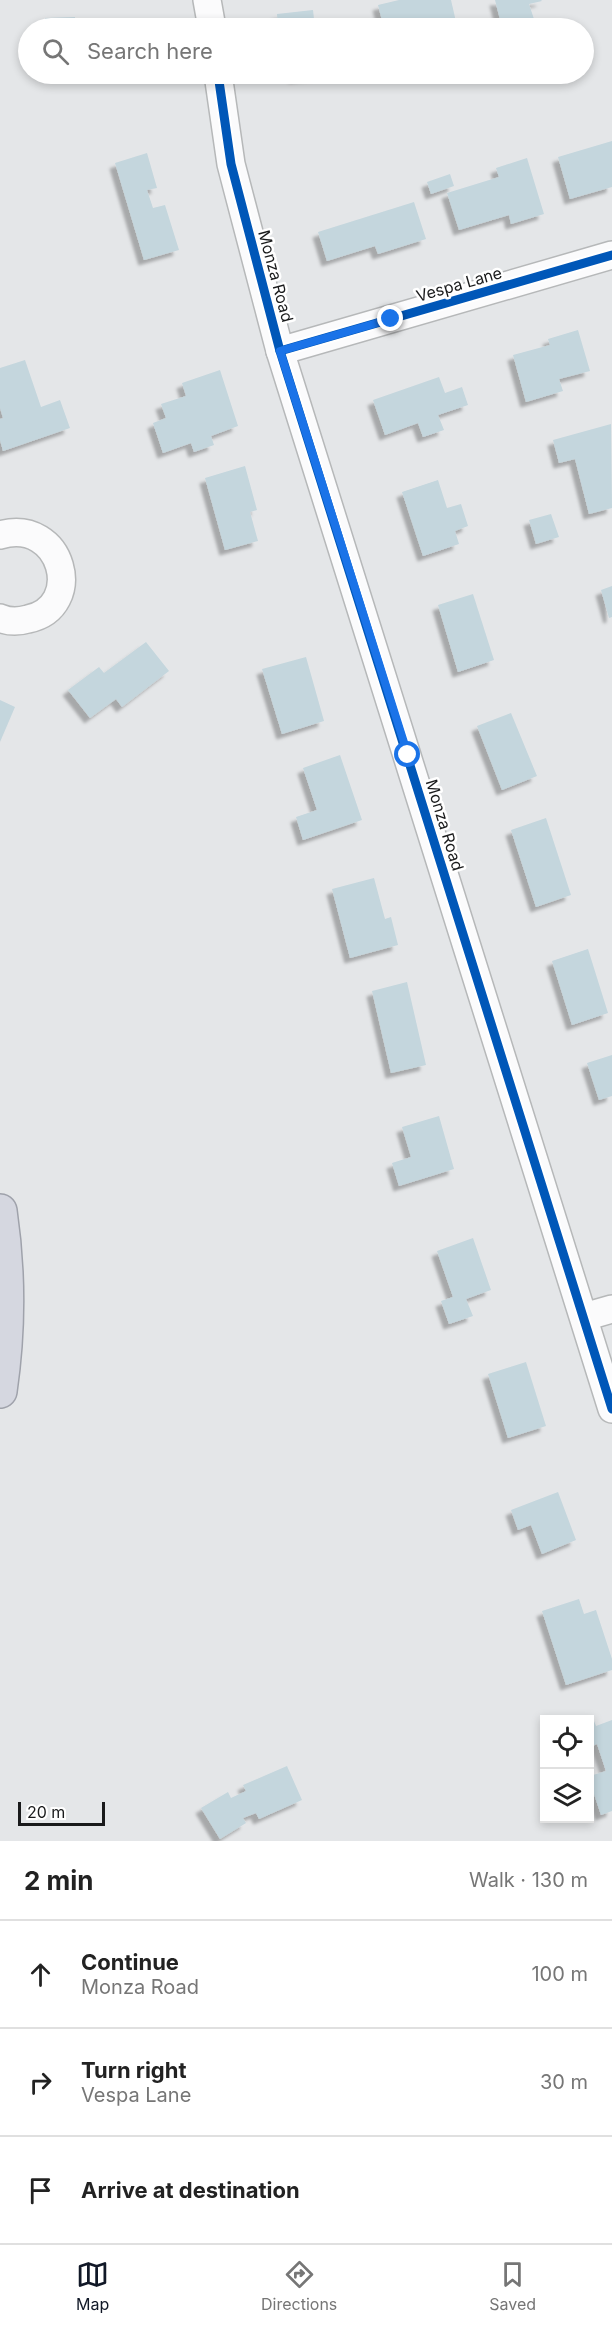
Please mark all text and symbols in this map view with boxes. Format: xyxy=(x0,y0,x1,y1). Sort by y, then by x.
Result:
search box xyxy=(18,18,594,84)
icon: search xyxy=(39,35,72,68)
text: Search here xyxy=(87,38,213,64)
street label: Monza Road xyxy=(254,228,298,324)
street label: Vespa Lane xyxy=(414,262,504,306)
route end xyxy=(377,305,403,331)
route start xyxy=(394,741,420,767)
street label: Monza Road xyxy=(422,777,468,873)
map controls xyxy=(540,1715,594,1823)
button: locate xyxy=(540,1715,594,1769)
button: layers xyxy=(540,1769,594,1823)
scale bar xyxy=(18,1799,105,1826)
text: 20 m xyxy=(27,1802,65,1822)
text: 2 min xyxy=(24,1865,94,1896)
text: Walk · 130 m xyxy=(469,1868,588,1892)
text: Continue xyxy=(81,1949,179,1975)
icon: ahead xyxy=(24,1958,57,1991)
text: 100 m xyxy=(531,1962,588,1986)
text: Monza Road xyxy=(81,1975,199,1999)
text: Turn right xyxy=(81,2057,187,2083)
icon: right xyxy=(24,2066,57,2099)
text: 30 m xyxy=(540,2070,588,2094)
text: Vespa Lane xyxy=(81,2083,191,2107)
icon: arrive xyxy=(24,2174,57,2207)
text: Arrive at destination xyxy=(81,2177,300,2203)
tab: Map xyxy=(76,2258,109,2314)
tab: Directions xyxy=(261,2258,337,2314)
tab: Saved xyxy=(489,2258,536,2314)

